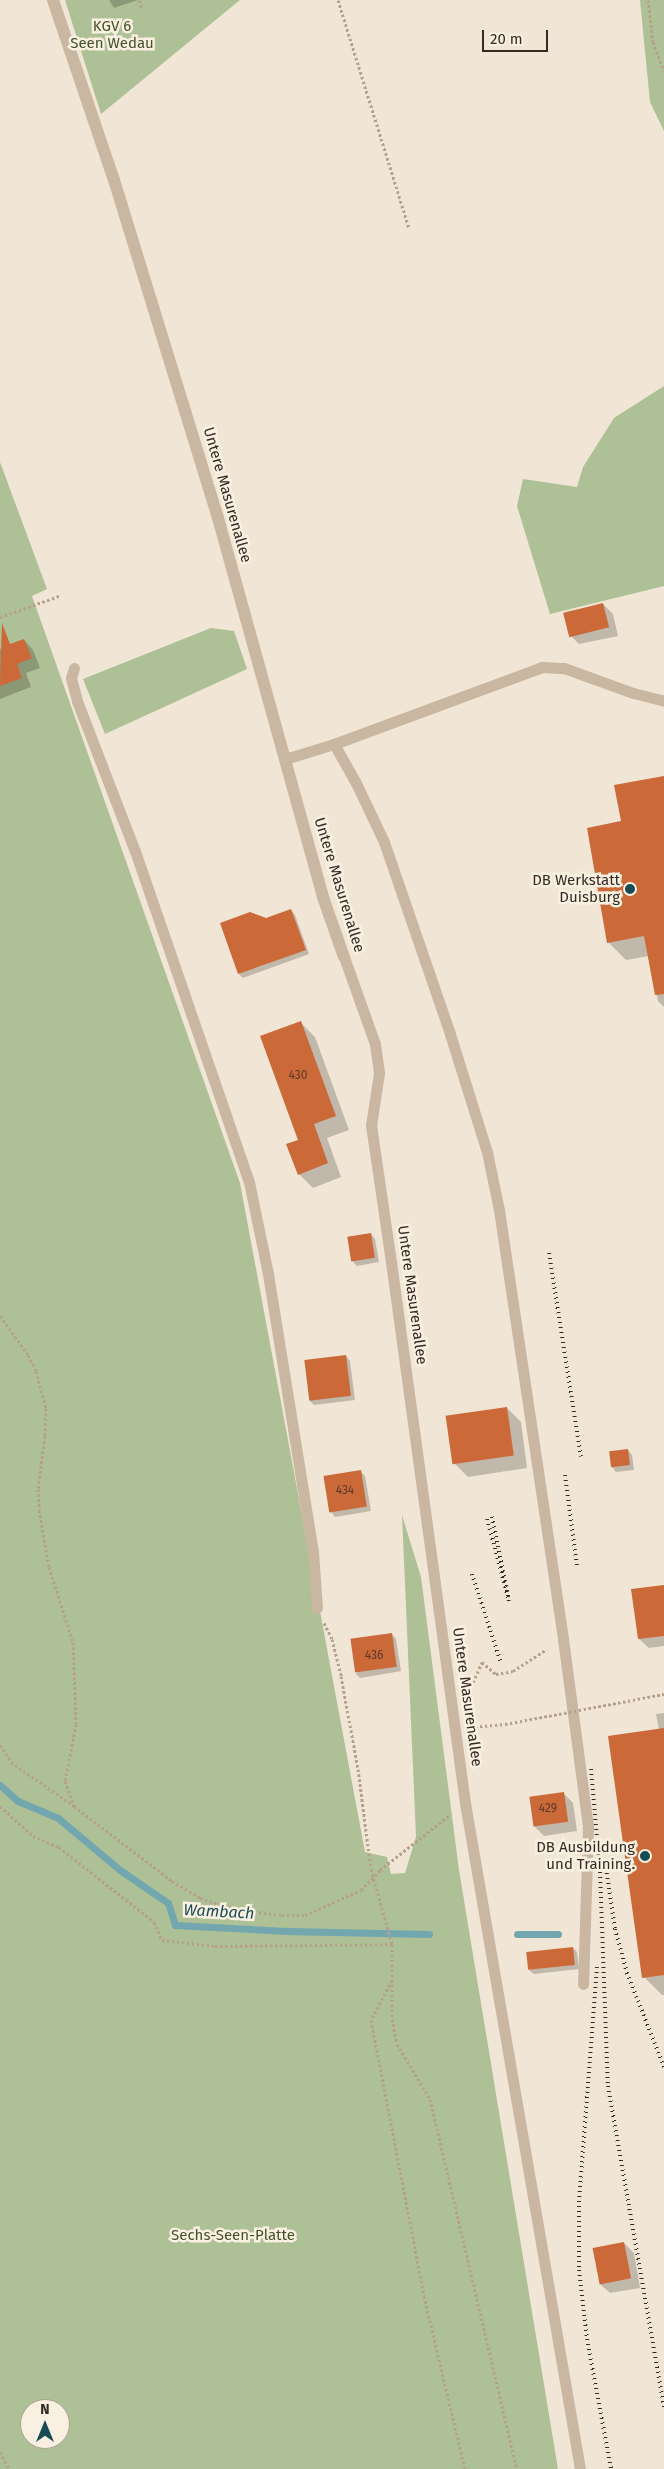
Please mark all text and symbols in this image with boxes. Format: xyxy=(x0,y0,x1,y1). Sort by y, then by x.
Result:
park label: KGV 6 Seen Wedau xyxy=(70,17,154,52)
scale bar xyxy=(484,20,550,52)
text: 20 m xyxy=(490,30,523,48)
street label: Untere Masurenallee xyxy=(199,425,255,565)
street label: Untere Masurenallee xyxy=(310,815,368,955)
place label: DB Werkstatt Duisburg xyxy=(532,871,620,906)
marker: DB Werkstatt Duisburg xyxy=(624,883,636,895)
house number: 430 xyxy=(289,1069,307,1083)
street label: Untere Masurenallee xyxy=(393,1224,431,1366)
house number: 434 xyxy=(336,1484,354,1498)
street label: Untere Masurenallee xyxy=(448,1626,486,1768)
house number: 436 xyxy=(365,1649,383,1663)
house number: 429 xyxy=(539,1802,557,1816)
place label: DB Ausbildung und Training. xyxy=(536,1838,635,1873)
marker: DB Ausbildung und Training. xyxy=(639,1850,651,1862)
water label: Wambach xyxy=(183,1901,255,1923)
park label: Sechs-Seen-Platte xyxy=(171,2227,295,2245)
north arrow xyxy=(20,2399,70,2449)
text: N xyxy=(40,2401,50,2418)

